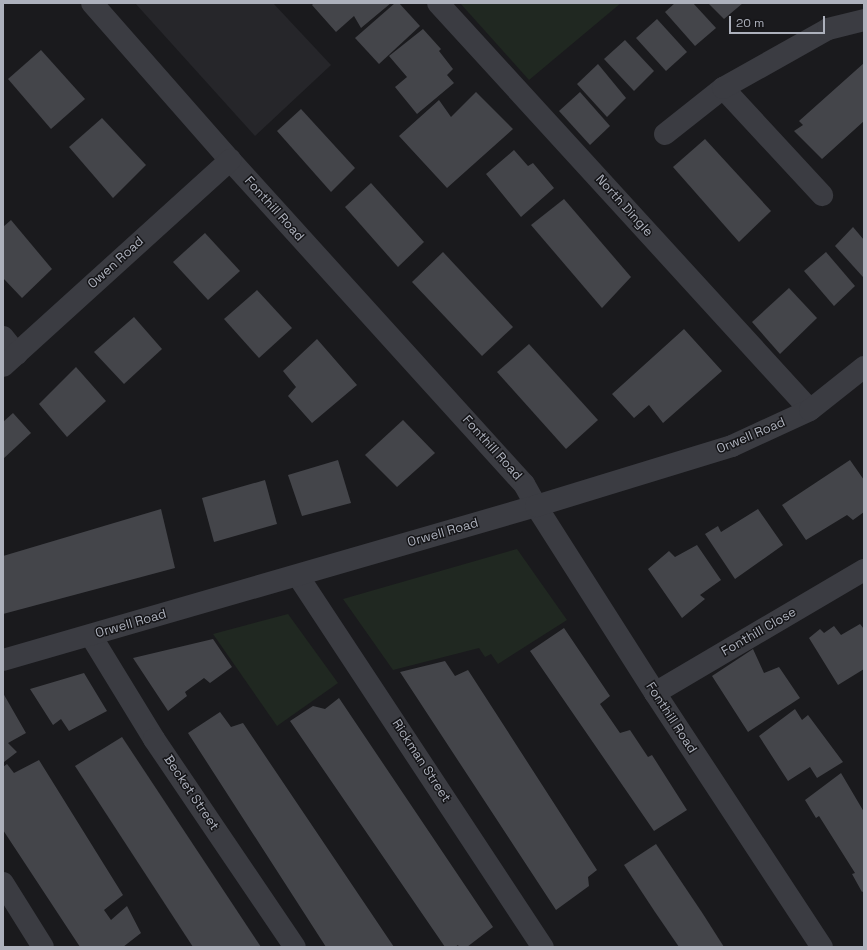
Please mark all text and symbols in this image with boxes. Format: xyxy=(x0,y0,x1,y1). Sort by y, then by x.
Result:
scale bar xyxy=(731,8,827,34)
text: 20 m xyxy=(736,15,764,31)
street label: North Dingle xyxy=(592,172,656,240)
street label: Fonthill Road xyxy=(241,173,307,245)
street label: Owen Road xyxy=(85,234,147,292)
street label: Fonthill Road xyxy=(459,412,525,484)
street label: Orwell Road xyxy=(714,415,788,457)
street label: Orwell Road xyxy=(406,515,480,551)
street label: Fonthill Close xyxy=(719,604,799,660)
street label: Orwell Road xyxy=(94,606,168,642)
street label: Fonthill Road xyxy=(642,680,700,756)
street label: Rickman Street xyxy=(388,717,454,805)
street label: Becket Street xyxy=(160,752,222,834)

